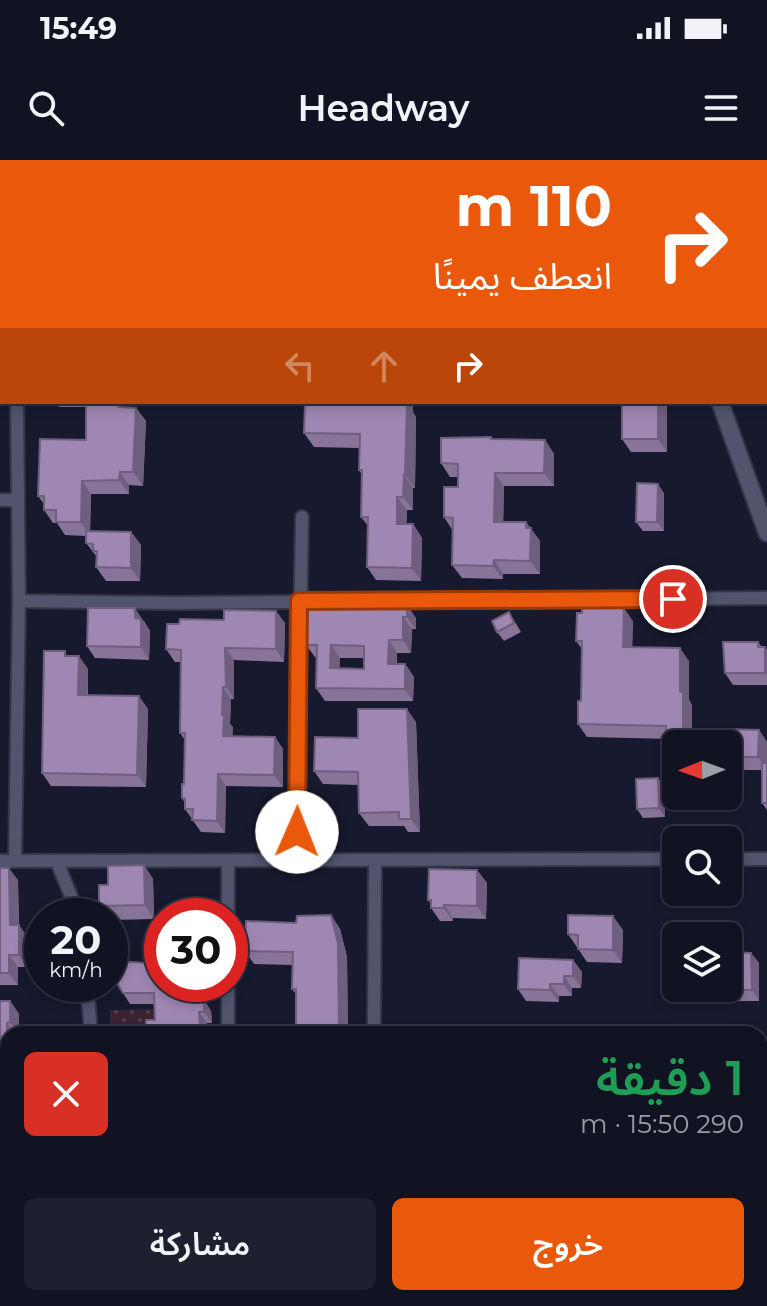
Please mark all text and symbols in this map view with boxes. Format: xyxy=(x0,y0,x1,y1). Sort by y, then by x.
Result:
text: 15:49 xyxy=(40,10,117,47)
icon: search xyxy=(24,86,68,130)
text: Headway xyxy=(297,86,470,130)
icon: menu xyxy=(699,86,743,130)
text: 110 m xyxy=(455,172,612,240)
icon: right xyxy=(640,192,744,296)
text: انعطف يمينًا xyxy=(433,254,612,298)
icon: left xyxy=(278,344,322,388)
icon: ahead xyxy=(362,344,406,388)
icon: right xyxy=(446,344,490,388)
pin xyxy=(639,565,707,633)
icon: arrive xyxy=(651,577,695,621)
north arrow xyxy=(662,730,742,810)
map controls xyxy=(662,730,742,1002)
position arrow xyxy=(255,790,339,874)
button: search xyxy=(662,826,742,906)
speed limit sign: 30 xyxy=(144,898,248,1002)
text: 20 xyxy=(51,915,101,964)
button: layers xyxy=(662,922,742,1002)
text: km/h xyxy=(49,958,103,982)
text: 1 دقيقة xyxy=(596,1049,744,1107)
button: close xyxy=(24,1052,108,1136)
text: 290 m · 15:50 xyxy=(580,1108,744,1140)
button: مشاركة xyxy=(24,1198,376,1290)
button: خروج xyxy=(392,1198,744,1290)

